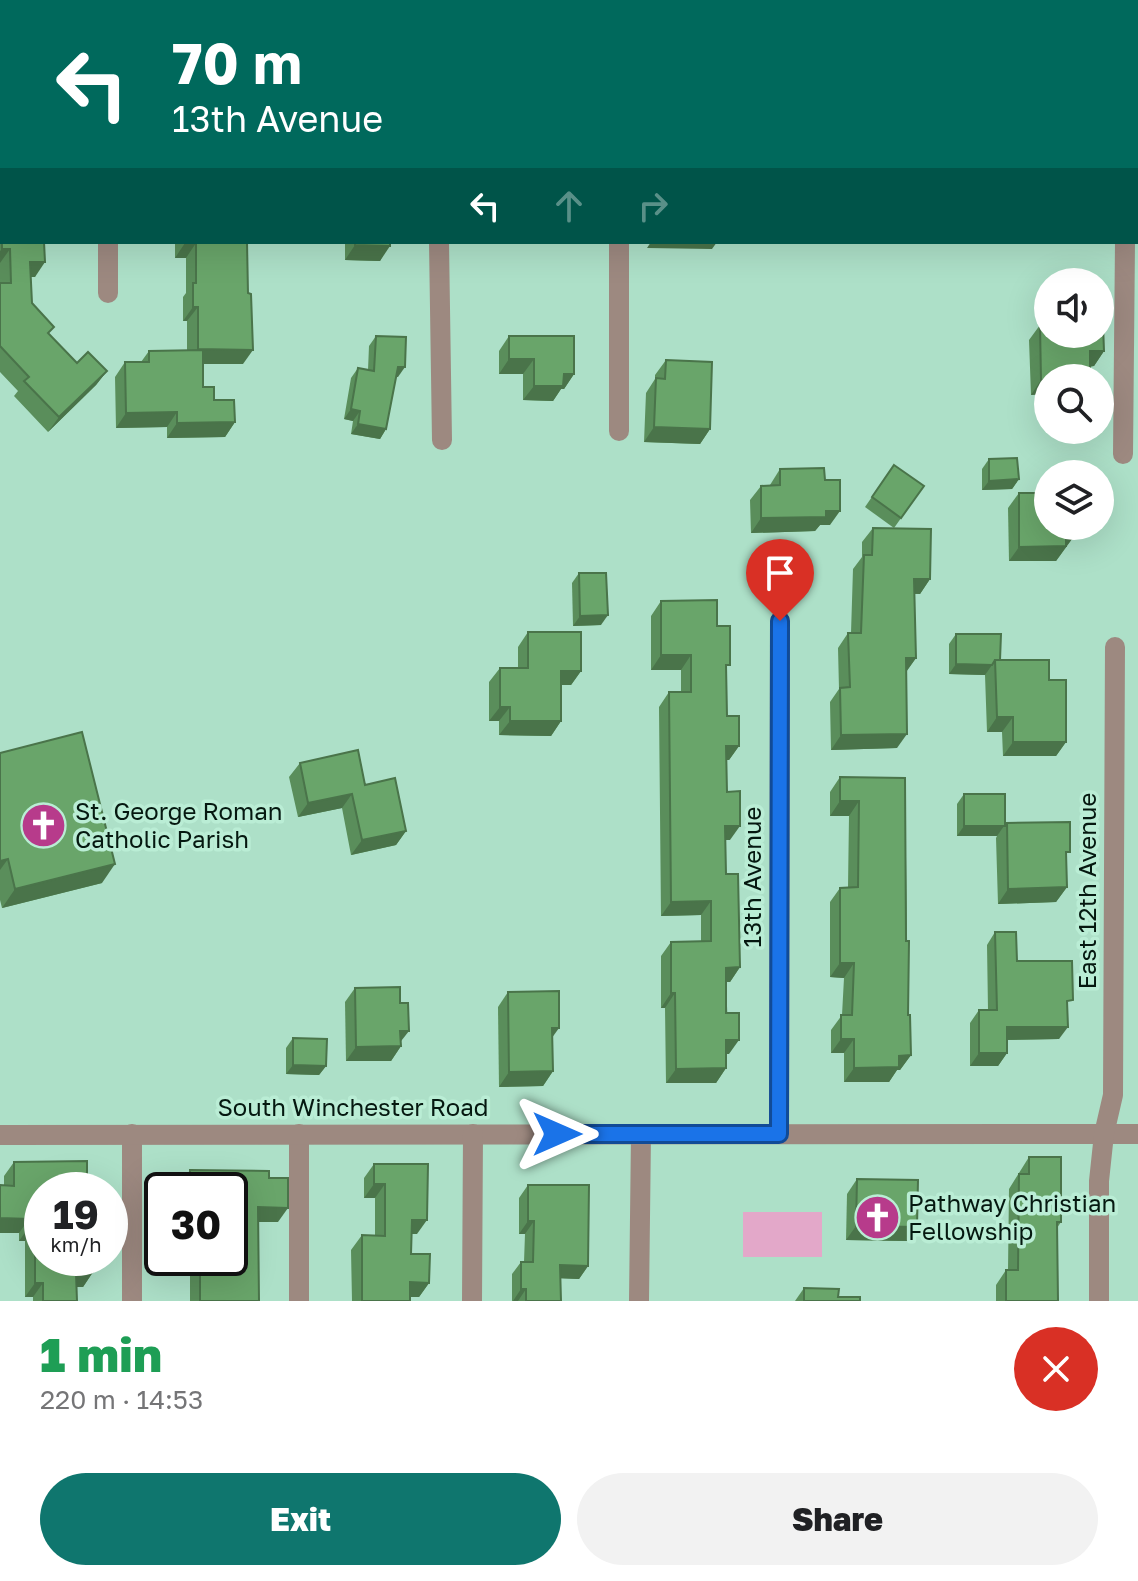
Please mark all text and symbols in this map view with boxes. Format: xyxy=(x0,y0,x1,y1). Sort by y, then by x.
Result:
text: 70 m xyxy=(172,29,302,96)
icon: left xyxy=(40,32,144,136)
text: 13th Avenue xyxy=(172,97,383,140)
icon: left xyxy=(463,184,507,228)
icon: ahead xyxy=(547,184,591,228)
icon: right xyxy=(631,184,675,228)
map controls xyxy=(1034,268,1114,540)
button: sound xyxy=(1034,268,1114,348)
button: search xyxy=(1034,364,1114,444)
button: layers xyxy=(1034,460,1114,540)
pin xyxy=(746,539,814,621)
icon: arrive xyxy=(758,551,802,595)
street label: East 12th Avenue xyxy=(1072,793,1101,989)
place label: St. George Roman Catholic Parish xyxy=(75,796,282,853)
church icon: St. George Roman Catholic Parish xyxy=(20,802,68,850)
street label: 13th Avenue xyxy=(737,807,766,947)
street label: South Winchester Road xyxy=(217,1092,489,1121)
position arrow xyxy=(515,1092,599,1176)
speed limit sign: 30 xyxy=(144,1172,248,1276)
place label: Pathway Christian Fellowship xyxy=(908,1188,1116,1245)
text: 19 xyxy=(53,1190,99,1238)
church icon: Pathway Christian Fellowship xyxy=(853,1194,901,1242)
text: km/h xyxy=(51,1232,101,1256)
text: 1 min xyxy=(40,1325,162,1383)
button: close xyxy=(1014,1327,1098,1411)
text: 220 m · 14:53 xyxy=(40,1384,203,1415)
button: Exit xyxy=(40,1473,561,1565)
button: Share xyxy=(577,1473,1098,1565)

